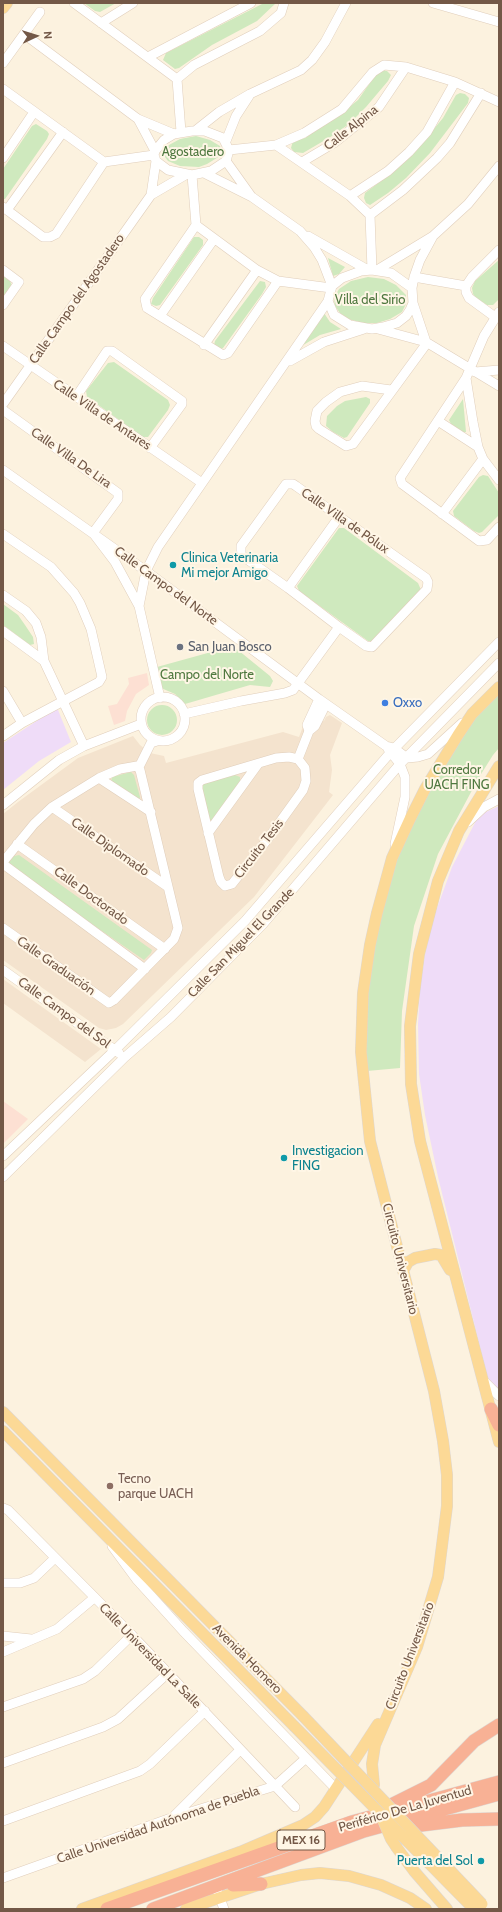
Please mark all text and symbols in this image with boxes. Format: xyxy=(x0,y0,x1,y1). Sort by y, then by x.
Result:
north arrow xyxy=(16,16,56,56)
text: N xyxy=(41,31,55,40)
street label: Calle Alpina xyxy=(321,102,381,154)
park label: Agostadero xyxy=(162,144,224,160)
street label: Calle Campo del Agostadero xyxy=(26,231,128,367)
park label: Villa del Sirio xyxy=(335,292,405,308)
street label: Calle Villa de Antares xyxy=(50,376,154,454)
street label: Calle Villa De Lira xyxy=(28,424,114,492)
street label: Calle Villa de Pólux xyxy=(298,485,392,557)
street label: Calle Campo del Norte xyxy=(111,543,221,629)
place label: Clinica Veterinaria Mi mejor Amigo xyxy=(181,550,278,581)
marker: Clinica Veterinaria Mi mejor Amigo xyxy=(168,560,178,570)
place label: San Juan Bosco xyxy=(188,639,272,655)
marker: San Juan Bosco xyxy=(175,642,185,652)
park label: Campo del Norte xyxy=(160,667,254,683)
place label: Oxxo xyxy=(393,695,422,711)
marker: Oxxo xyxy=(380,698,390,708)
park label: Corredor UACH FING xyxy=(424,762,490,793)
street label: Calle Diplomado xyxy=(68,814,152,880)
street label: Circuito Tesis xyxy=(231,816,287,882)
street label: Calle Doctorado xyxy=(51,864,131,928)
street label: Calle San Miguel El Grande xyxy=(185,885,297,1001)
street label: Calle Graduación xyxy=(14,933,98,999)
street label: Calle Campo del Sol xyxy=(15,974,113,1052)
place label: Investigacion FING xyxy=(292,1143,364,1174)
marker: Investigacion FING xyxy=(279,1153,289,1163)
street label: Circuito Universitario xyxy=(379,1202,421,1316)
place label: Tecno parque UACH xyxy=(118,1471,193,1502)
marker: Tecno parque UACH xyxy=(105,1481,115,1491)
street label: Calle Universidad La Salle xyxy=(96,1600,204,1712)
street label: Circuito Universitario xyxy=(382,1600,438,1712)
street label: Avenida Homero xyxy=(209,1621,285,1697)
street label: Calle Universidad Autónoma de Puebla xyxy=(55,1783,261,1867)
street label: Periférico De La Juventud xyxy=(337,1783,473,1835)
road number: MEX 16 xyxy=(277,1830,325,1850)
place label: Puerta del Sol xyxy=(397,1853,473,1869)
marker: Puerta del Sol xyxy=(476,1856,486,1866)

